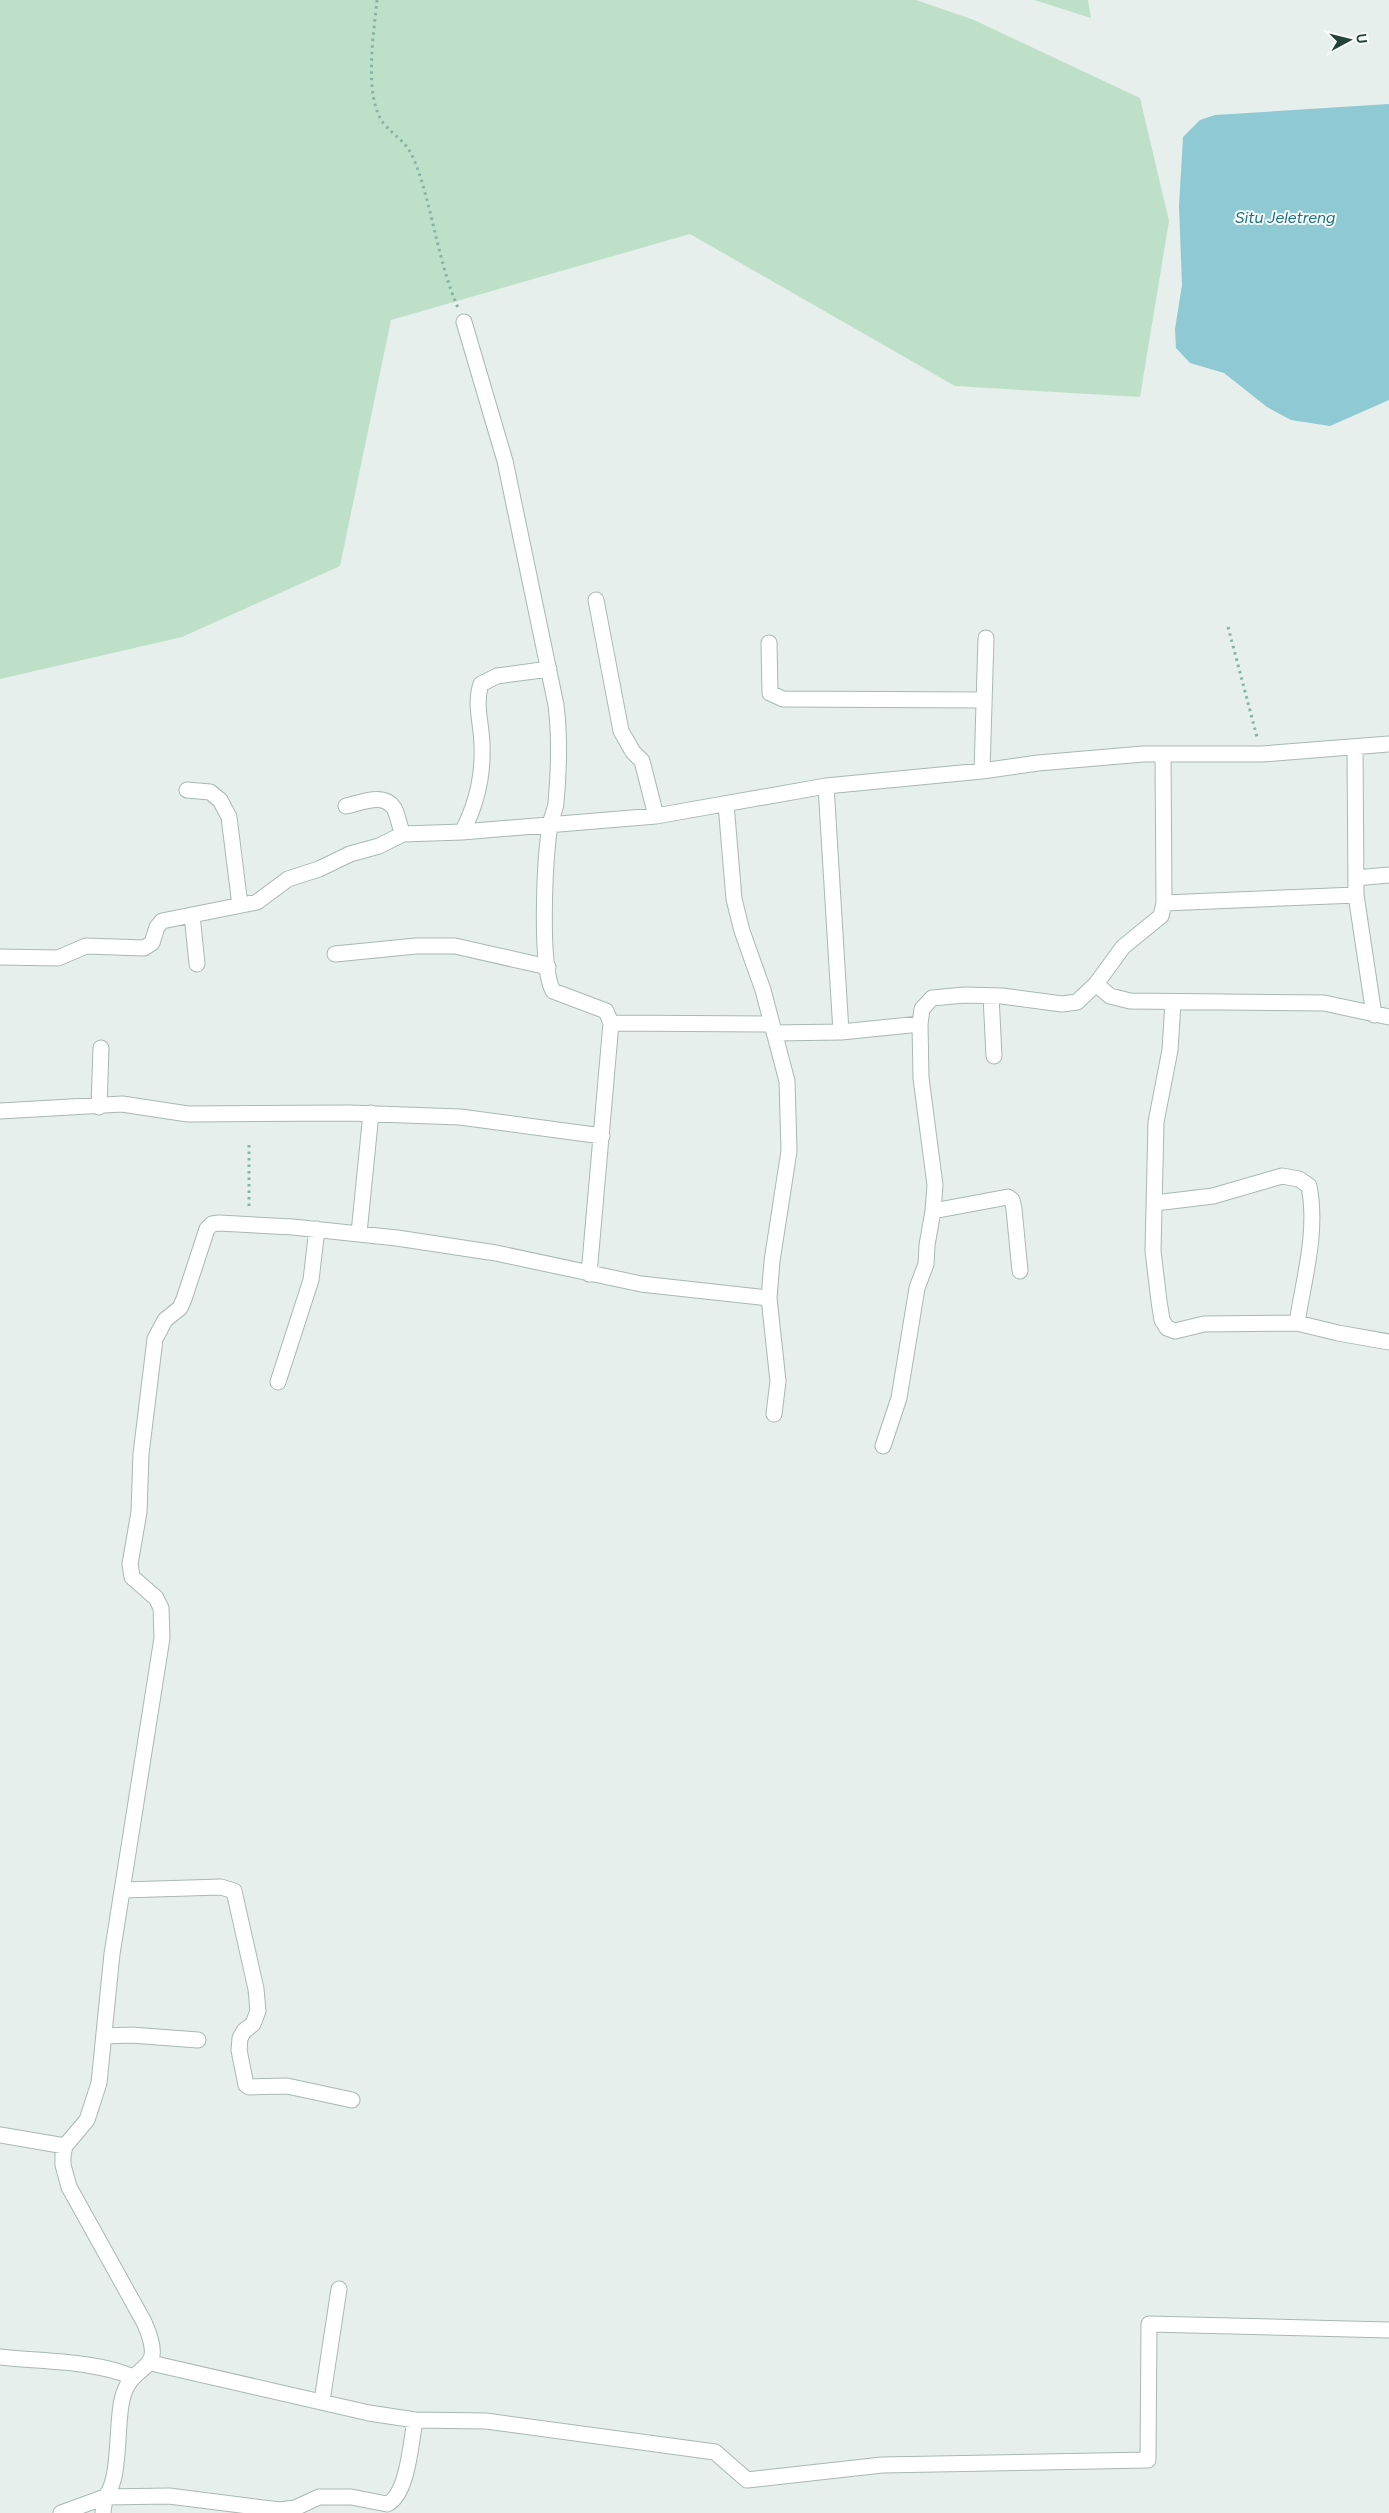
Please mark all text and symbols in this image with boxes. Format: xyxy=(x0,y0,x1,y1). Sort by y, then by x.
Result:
north arrow xyxy=(1324,15,1374,65)
text: U xyxy=(1352,33,1370,44)
water label: Situ Jeletreng xyxy=(1235,208,1335,227)

